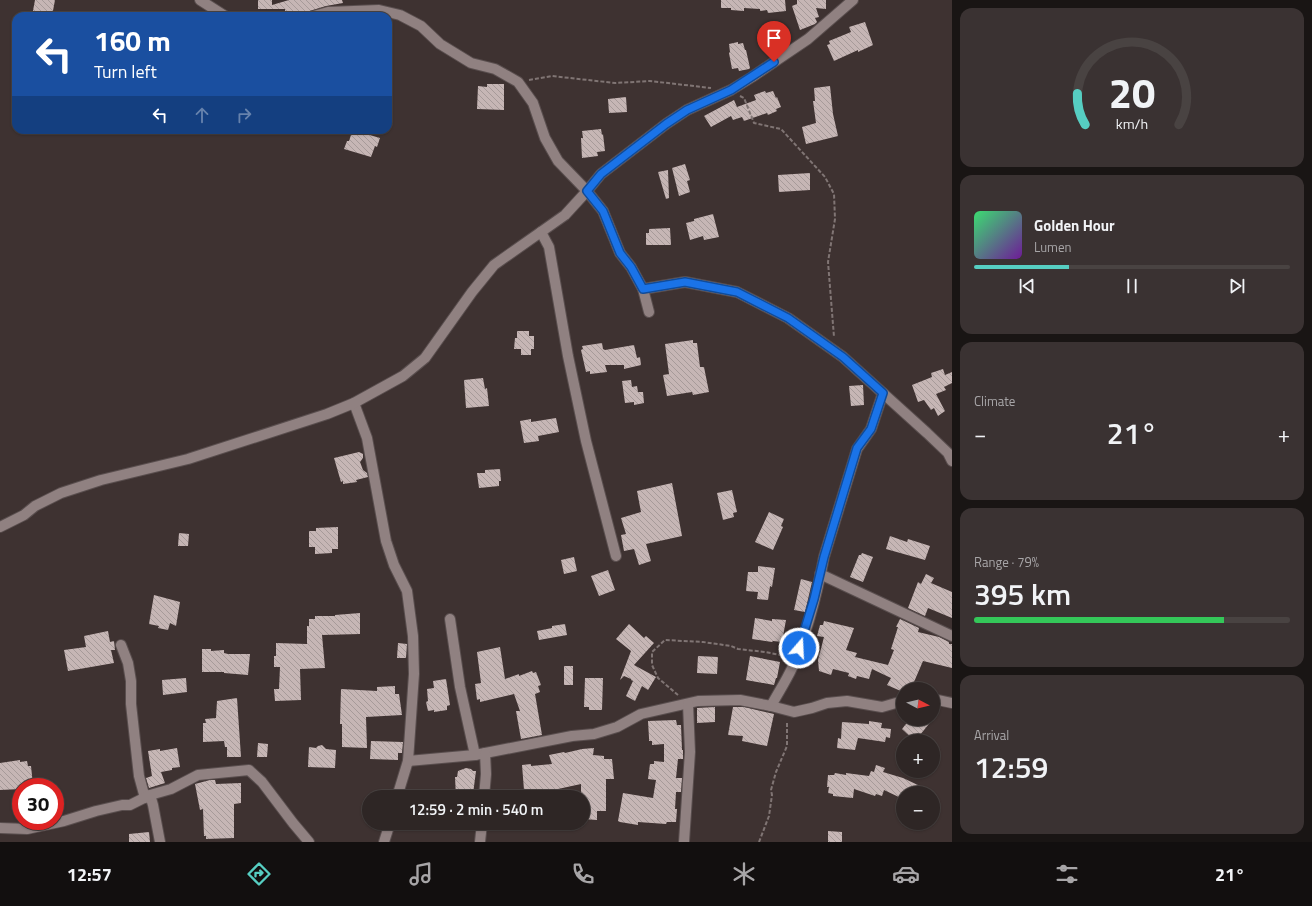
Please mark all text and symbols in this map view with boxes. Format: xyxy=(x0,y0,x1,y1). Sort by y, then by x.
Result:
text: 160 m xyxy=(94,19,171,62)
pin xyxy=(757,21,791,62)
icon: arrive xyxy=(763,27,785,49)
icon: left xyxy=(28,28,80,80)
text: Turn left xyxy=(94,58,157,85)
text: 20 xyxy=(1109,61,1155,124)
icon: left xyxy=(149,104,171,126)
icon: ahead xyxy=(191,104,213,126)
icon: right xyxy=(233,104,255,126)
text: km/h xyxy=(1116,113,1148,135)
text: Golden Hour xyxy=(1034,214,1115,237)
text: Lumen xyxy=(1034,237,1071,257)
icon: previous xyxy=(1016,275,1038,297)
icon: pause xyxy=(1121,275,1143,297)
icon: next xyxy=(1226,275,1248,297)
text: Climate xyxy=(974,391,1015,411)
text: 21° xyxy=(1107,410,1157,456)
text: − xyxy=(974,417,986,451)
text: + xyxy=(1278,417,1290,451)
text: Range · 79% xyxy=(974,552,1039,572)
text: 395 km xyxy=(974,571,1071,617)
position arrow xyxy=(778,627,820,669)
north arrow xyxy=(896,682,940,726)
map controls xyxy=(896,682,940,830)
text: Arrival xyxy=(974,725,1009,745)
button: + xyxy=(896,734,940,778)
text: 12:59 xyxy=(974,744,1048,790)
speed limit sign: 30 xyxy=(12,778,64,830)
button: − xyxy=(896,786,940,830)
text: 12:59 · 2 min · 540 m xyxy=(409,798,543,821)
icon: directions xyxy=(245,860,273,888)
icon: music xyxy=(407,860,435,888)
icon: phone xyxy=(569,860,597,888)
icon: climate xyxy=(730,860,758,888)
icon: car xyxy=(892,860,920,888)
icon: filters xyxy=(1053,860,1081,888)
text: 12:57 xyxy=(67,861,112,888)
text: 21° xyxy=(1215,861,1245,888)

